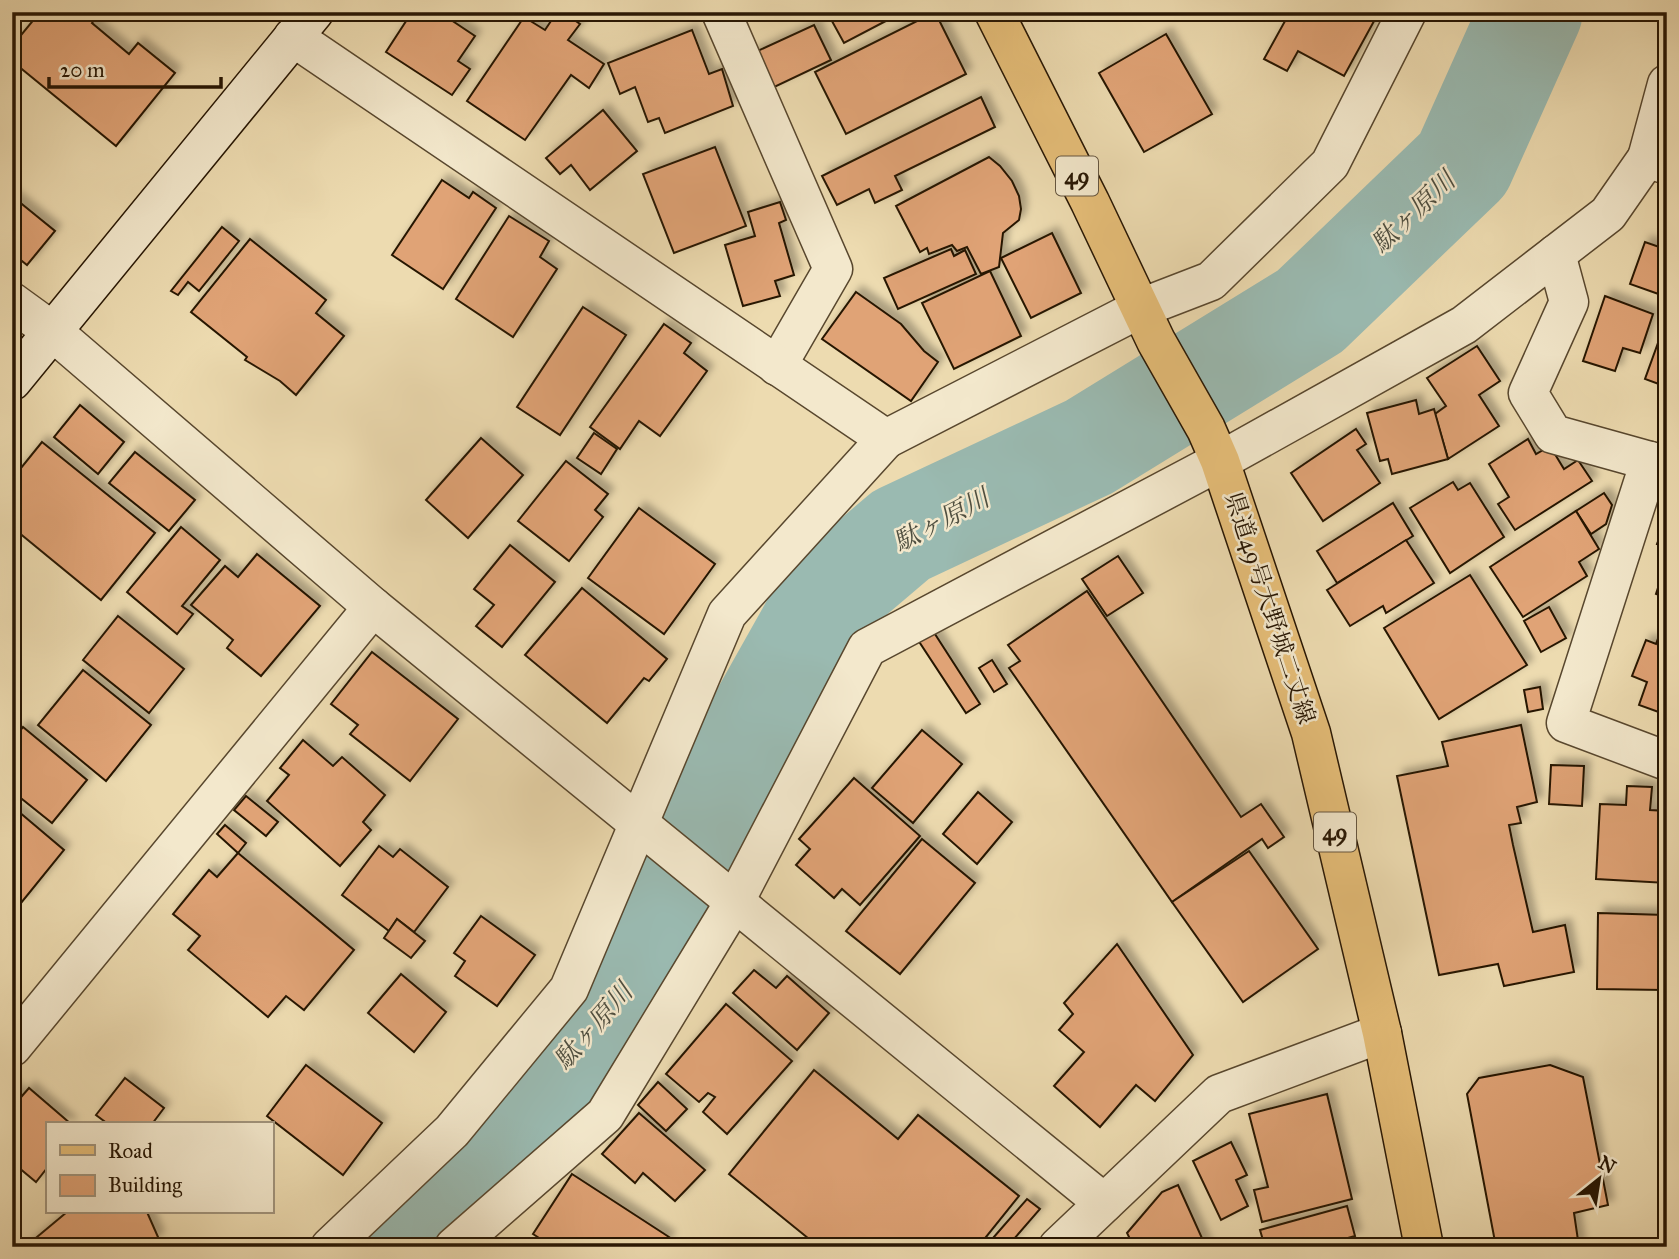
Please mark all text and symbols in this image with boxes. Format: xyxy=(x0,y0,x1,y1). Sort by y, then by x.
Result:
scale bar xyxy=(49,46,220,90)
text: 20 m xyxy=(60,57,105,83)
road number: 49 xyxy=(1056,156,1098,196)
water label: 駄ヶ原川 xyxy=(1364,162,1464,260)
water label: 駄ヶ原川 xyxy=(888,480,997,559)
street label: 県道49号大野城二丈線 xyxy=(1218,488,1322,728)
road number: 49 xyxy=(1314,812,1356,852)
water label: 駄ヶ原川 xyxy=(547,974,641,1076)
legend xyxy=(46,1122,273,1214)
text: Road xyxy=(108,1138,153,1164)
north arrow xyxy=(1564,1144,1634,1214)
text: N xyxy=(1595,1151,1620,1179)
text: Building xyxy=(108,1172,182,1198)

